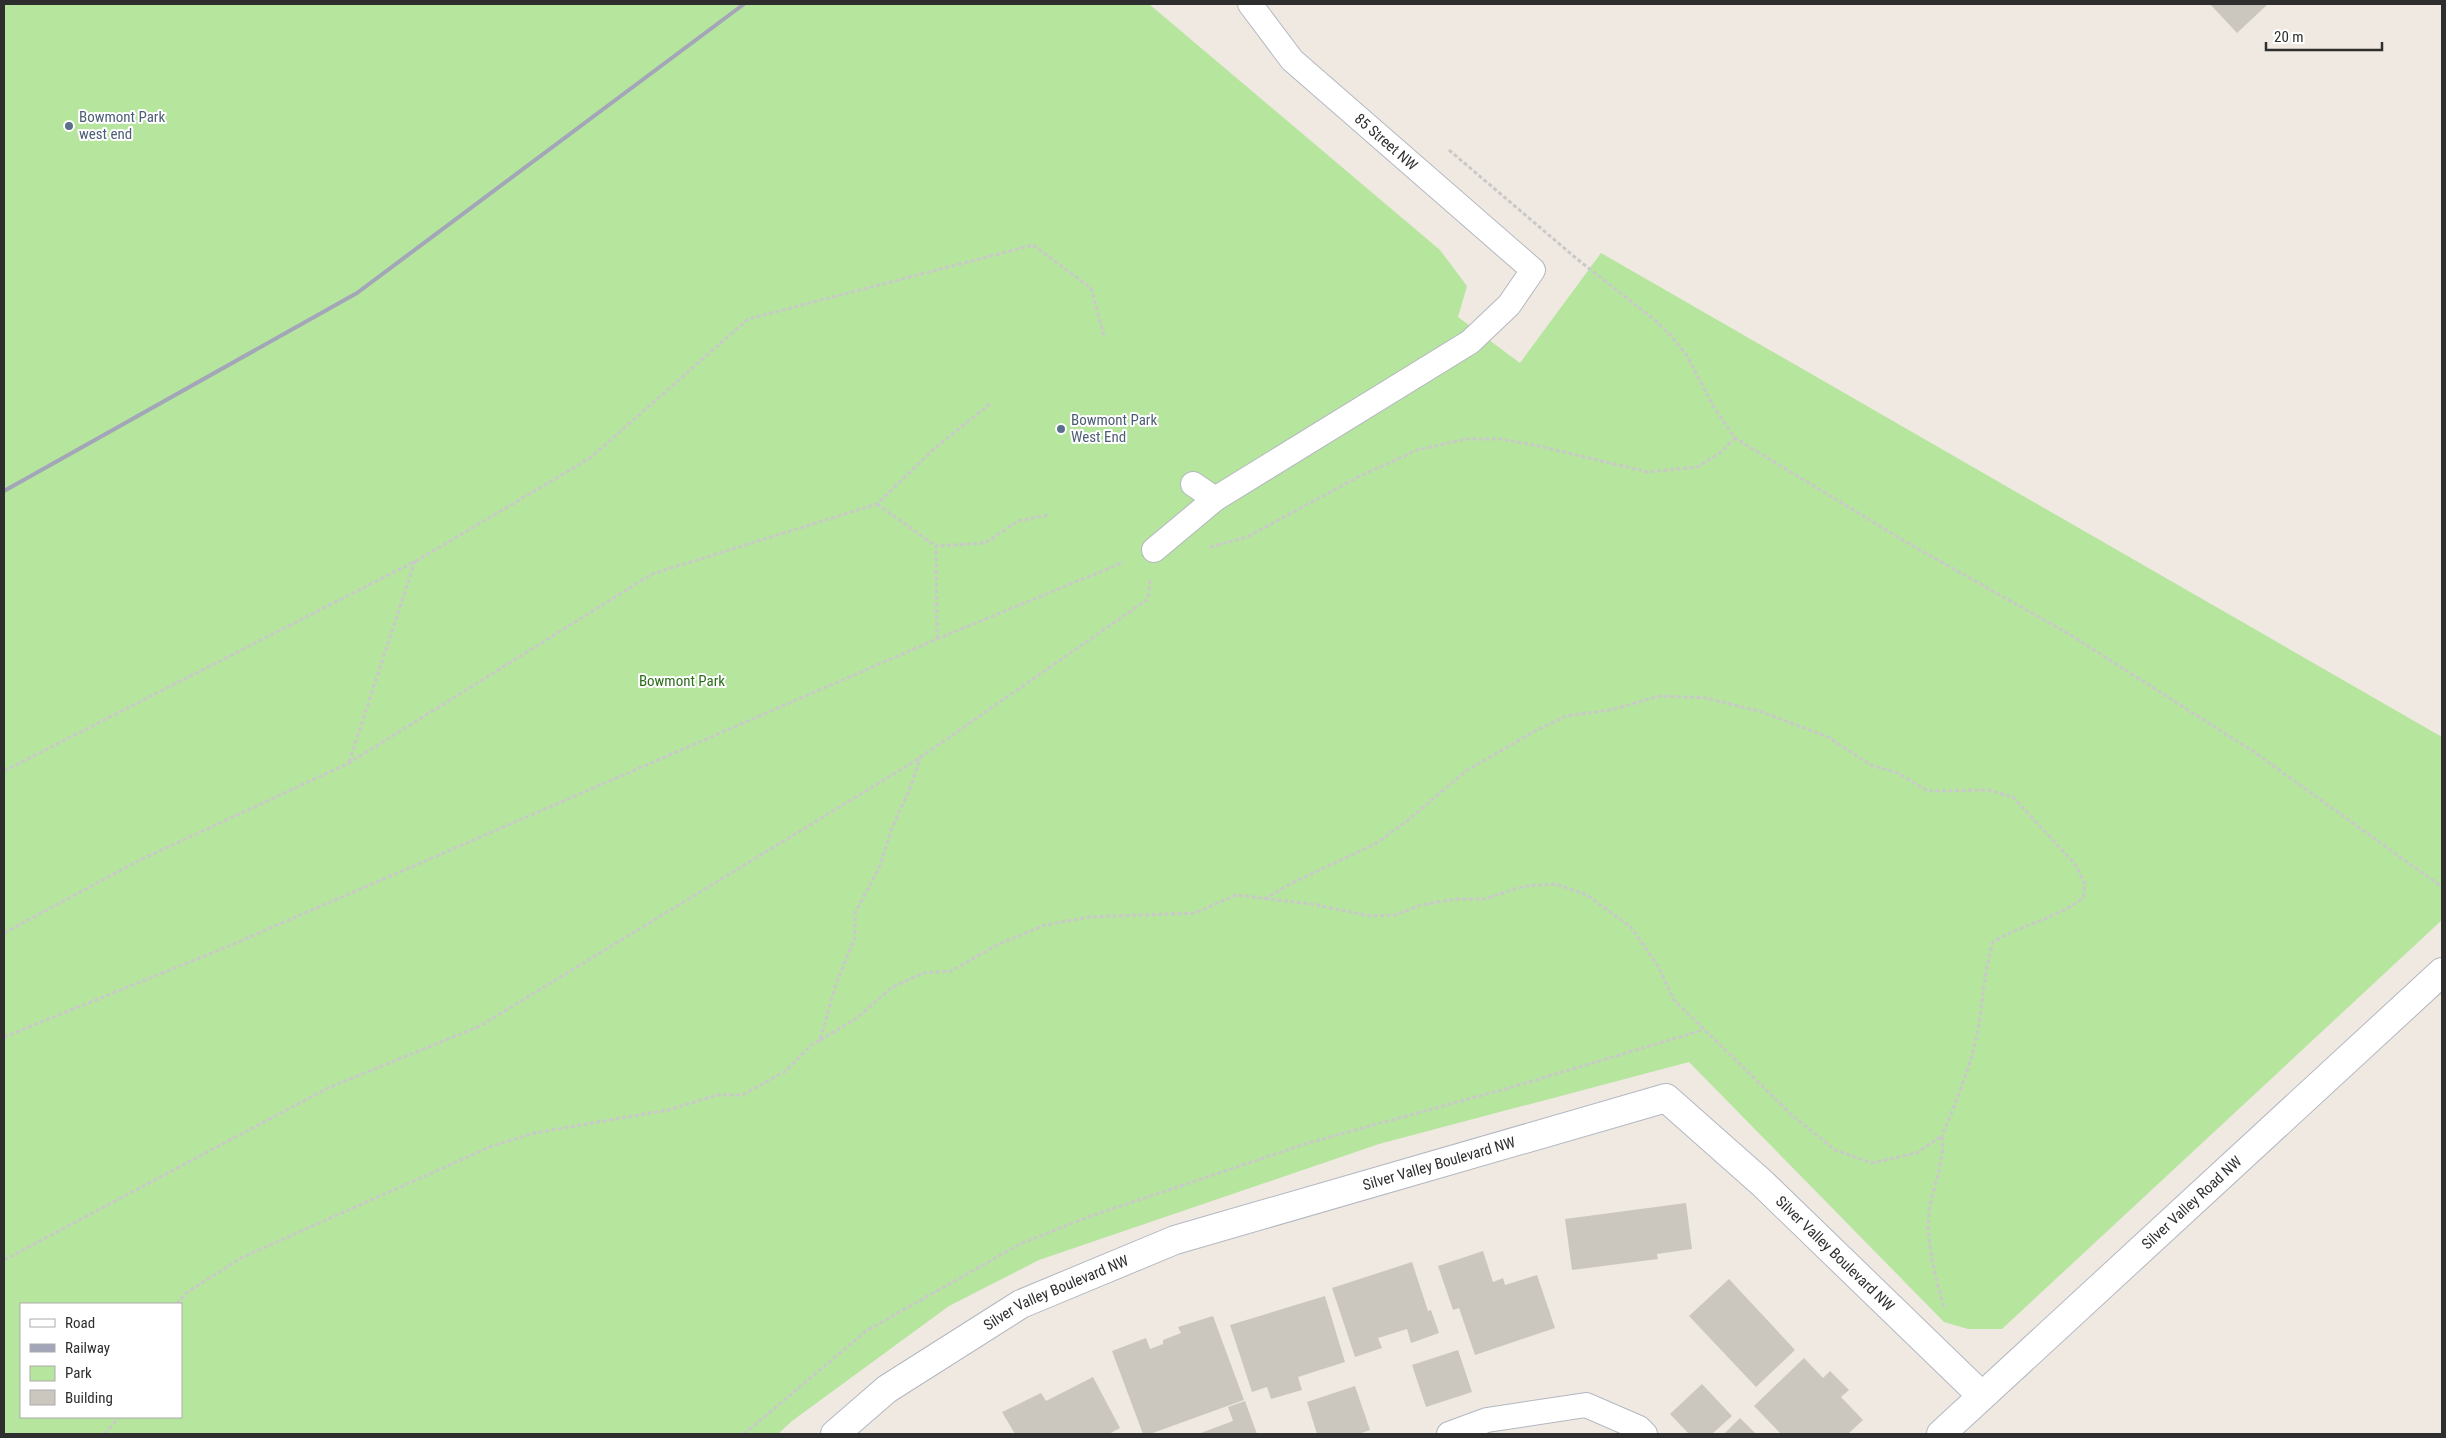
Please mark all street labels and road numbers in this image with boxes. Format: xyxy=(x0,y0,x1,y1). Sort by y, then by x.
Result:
street label: 85 Street NW xyxy=(1351,110,1422,175)
street label: Silver Valley Boulevard NW xyxy=(1361,1133,1518,1194)
street label: Silver Valley Road NW xyxy=(2138,1152,2246,1253)
street label: Silver Valley Boulevard NW xyxy=(1772,1192,1898,1315)
street label: Silver Valley Boulevard NW xyxy=(980,1251,1132,1334)

